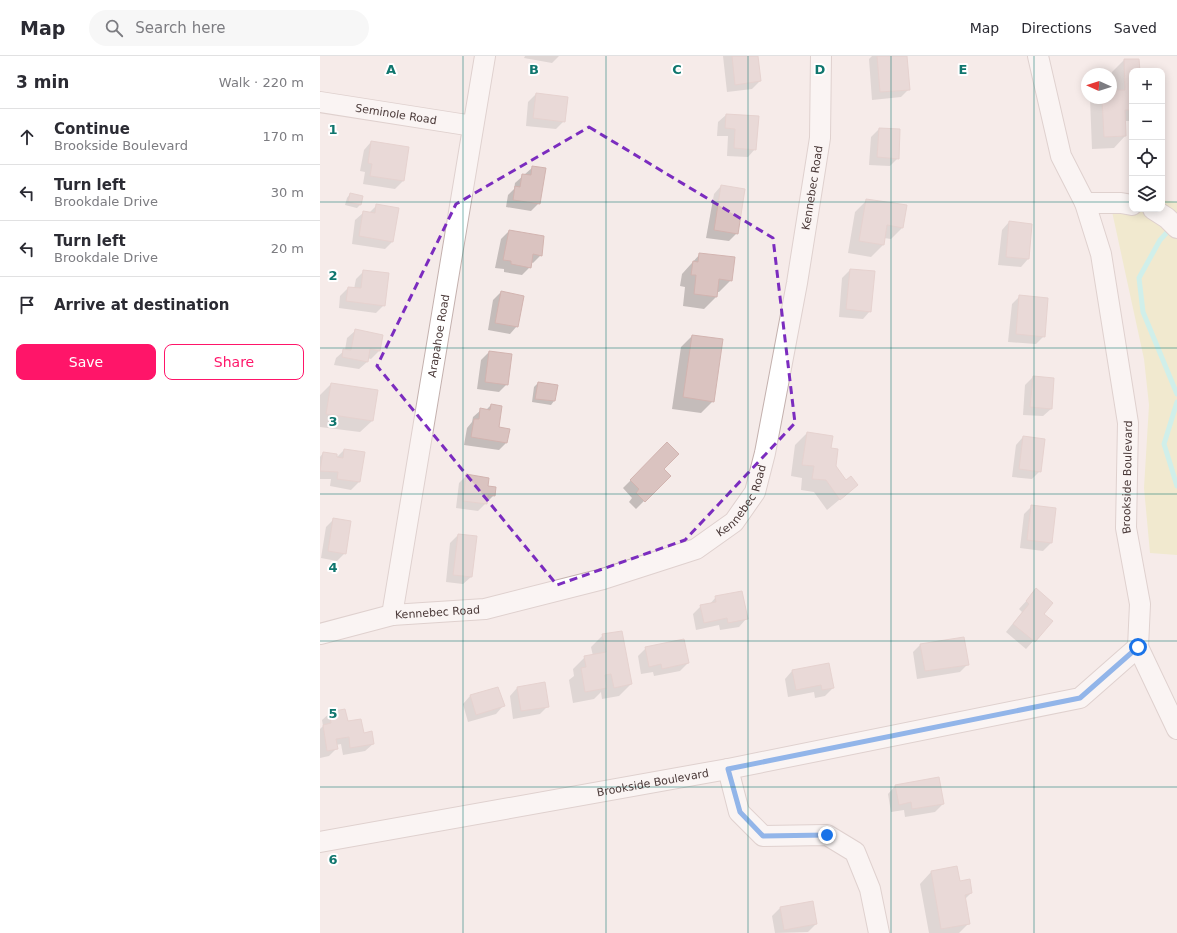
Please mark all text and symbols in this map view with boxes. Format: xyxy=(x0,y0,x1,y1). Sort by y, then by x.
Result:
search box xyxy=(89,10,369,46)
text: Map xyxy=(20,17,65,39)
icon: search xyxy=(103,17,125,39)
text: Search here xyxy=(135,19,225,37)
text: Map xyxy=(970,20,999,36)
text: Directions xyxy=(1021,20,1092,36)
text: Saved xyxy=(1114,20,1157,36)
text: A xyxy=(386,62,396,77)
text: B xyxy=(529,62,539,77)
text: C xyxy=(672,62,682,77)
text: D xyxy=(815,62,826,77)
text: E xyxy=(959,62,967,77)
north arrow xyxy=(1081,68,1117,104)
map controls xyxy=(1129,68,1165,212)
button: + xyxy=(1129,68,1165,104)
text: 3 min xyxy=(16,72,69,92)
text: Walk · 220 m xyxy=(219,75,304,90)
street label: Seminole Road xyxy=(354,101,438,127)
button: − xyxy=(1129,104,1165,140)
text: Continue xyxy=(54,120,130,138)
text: 1 xyxy=(328,122,338,137)
icon: ahead xyxy=(16,126,38,148)
text: 170 m xyxy=(262,129,304,144)
text: Brookside Boulevard xyxy=(54,138,188,153)
button: locate xyxy=(1129,140,1165,176)
street label: Kennebec Road xyxy=(799,145,825,231)
text: Turn left xyxy=(54,176,126,194)
button: layers xyxy=(1129,176,1165,212)
icon: left xyxy=(16,182,38,204)
text: 30 m xyxy=(271,185,304,200)
text: Brookdale Drive xyxy=(54,194,158,209)
text: Turn left xyxy=(54,232,126,250)
icon: left xyxy=(16,238,38,260)
text: 20 m xyxy=(271,241,304,256)
text: Brookdale Drive xyxy=(54,250,158,265)
text: 2 xyxy=(328,268,338,283)
street label: Arapahoe Road xyxy=(425,293,452,378)
icon: arrive xyxy=(16,294,38,316)
text: Arrive at destination xyxy=(54,296,229,314)
button: Save xyxy=(16,344,156,380)
button: Share xyxy=(164,344,304,380)
text: 3 xyxy=(328,414,338,429)
street label: Brookside Boulevard xyxy=(1119,420,1135,535)
street label: Kennebec Road xyxy=(714,463,768,539)
text: 4 xyxy=(328,560,338,575)
street label: Kennebec Road xyxy=(395,603,480,621)
route start xyxy=(1129,638,1147,656)
text: 5 xyxy=(328,706,338,721)
street label: Brookside Boulevard xyxy=(596,766,710,799)
route end xyxy=(818,826,836,844)
text: 6 xyxy=(328,852,338,867)

